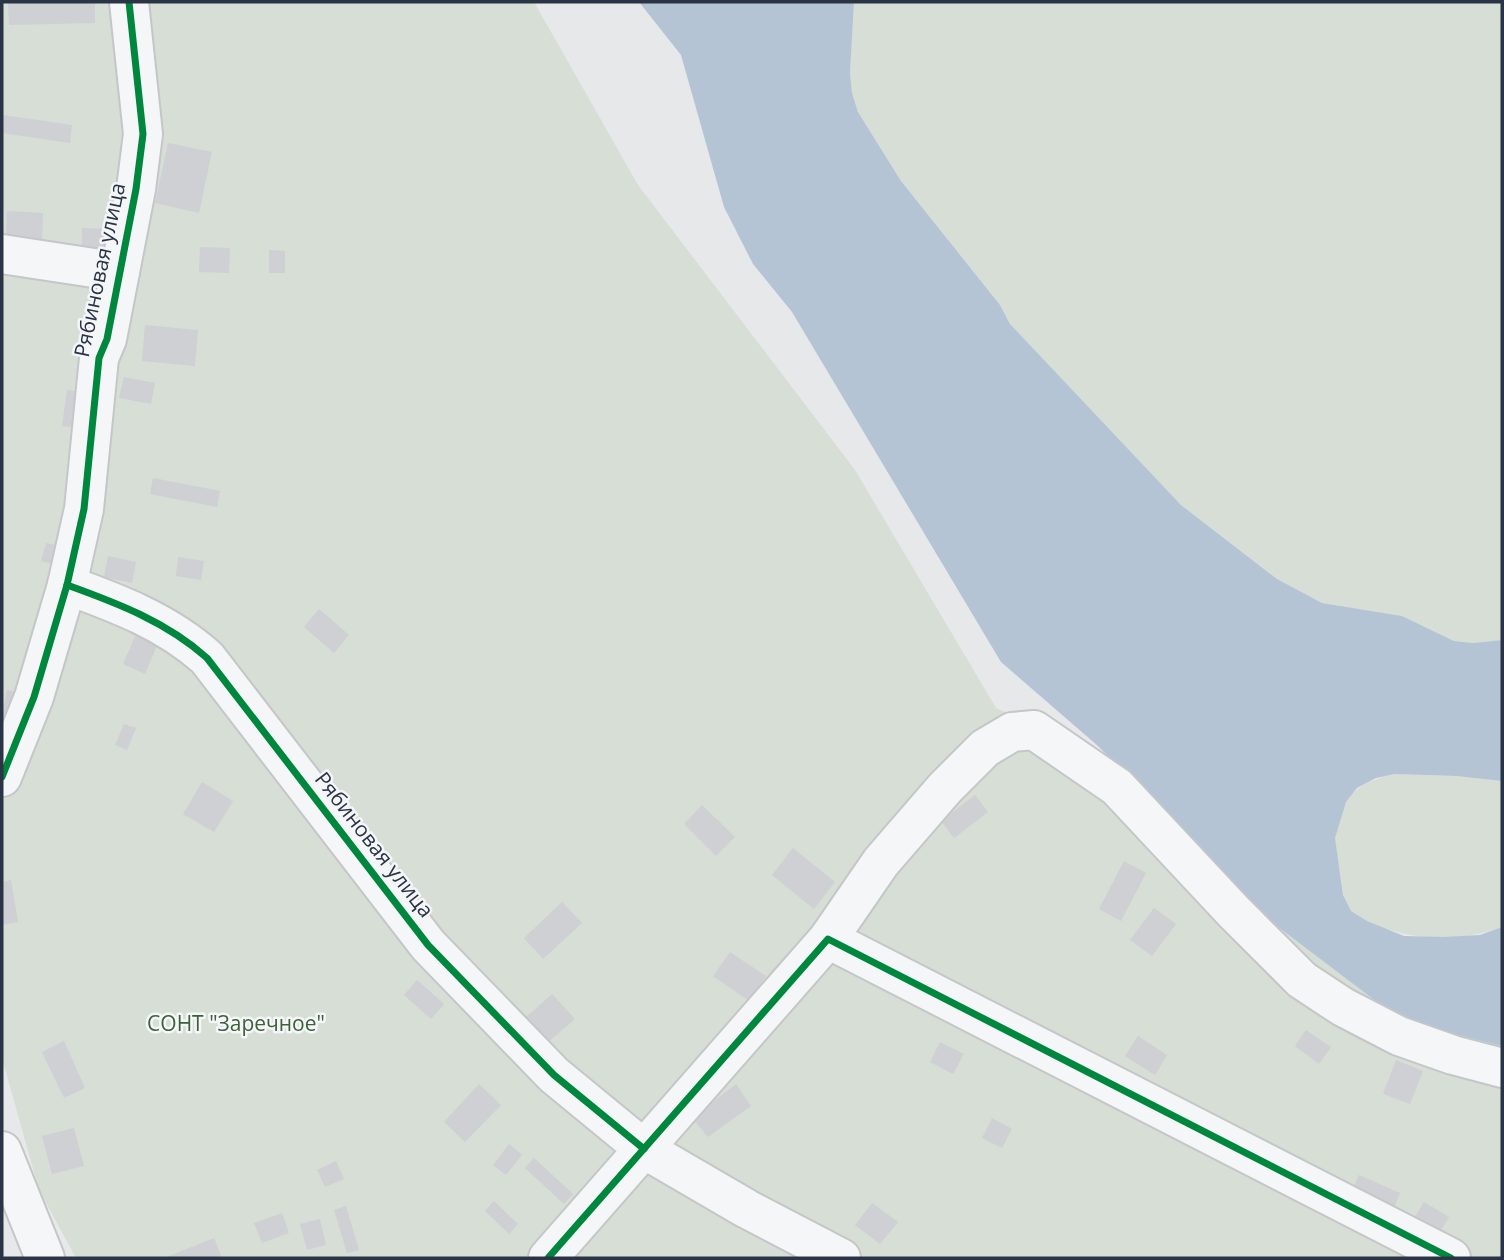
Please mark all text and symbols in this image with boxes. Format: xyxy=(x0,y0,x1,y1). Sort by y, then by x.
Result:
street label: Рябиновая улица xyxy=(67,180,131,360)
street label: Рябиновая улица xyxy=(309,766,440,923)
park label: СОНТ "Заречное" xyxy=(147,1009,325,1037)

